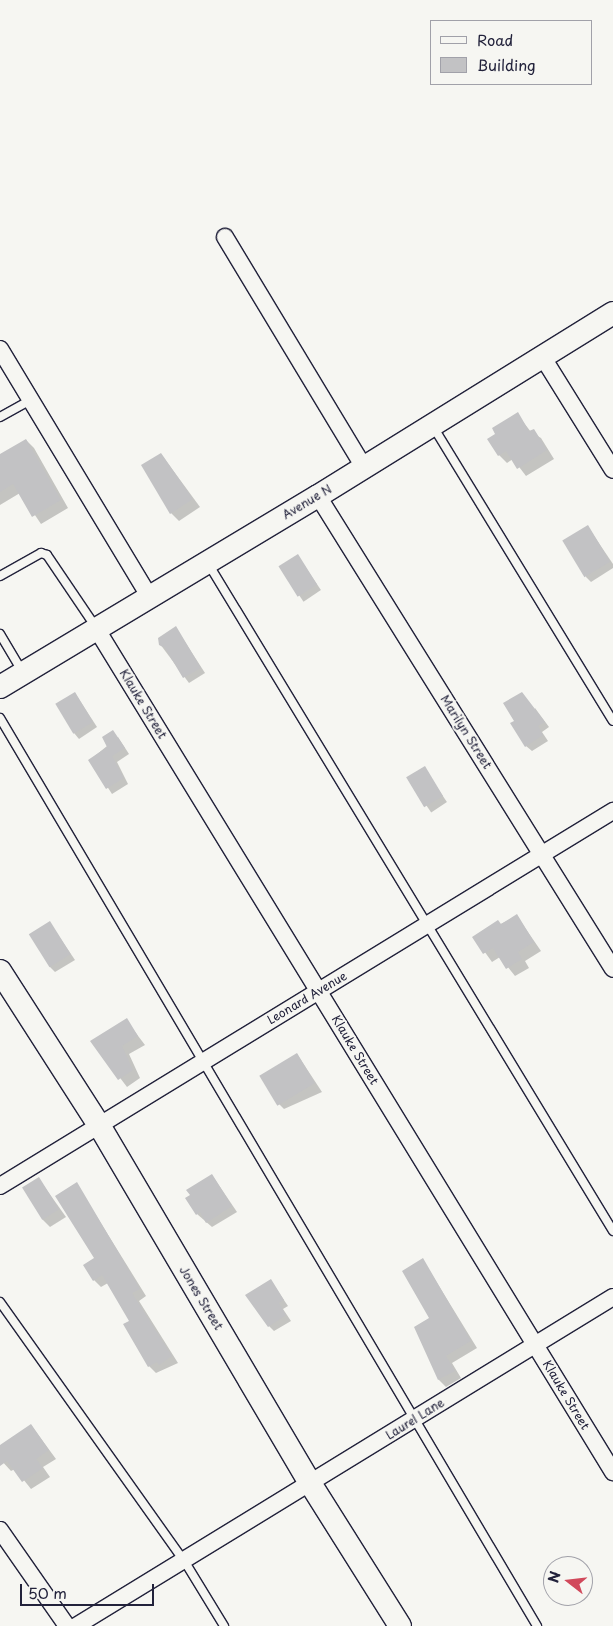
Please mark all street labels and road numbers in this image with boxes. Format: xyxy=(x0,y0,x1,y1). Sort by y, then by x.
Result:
street label: Avenue N xyxy=(280,482,334,522)
street label: Klauke Street xyxy=(116,666,170,742)
street label: Marilyn Street xyxy=(438,692,494,772)
street label: Leonard Avenue xyxy=(264,968,350,1028)
street label: Klauke Street xyxy=(328,1012,382,1088)
street label: Jones Street xyxy=(176,1263,226,1333)
street label: Klauke Street xyxy=(539,1357,593,1433)
street label: Laurel Lane xyxy=(383,1395,447,1443)

